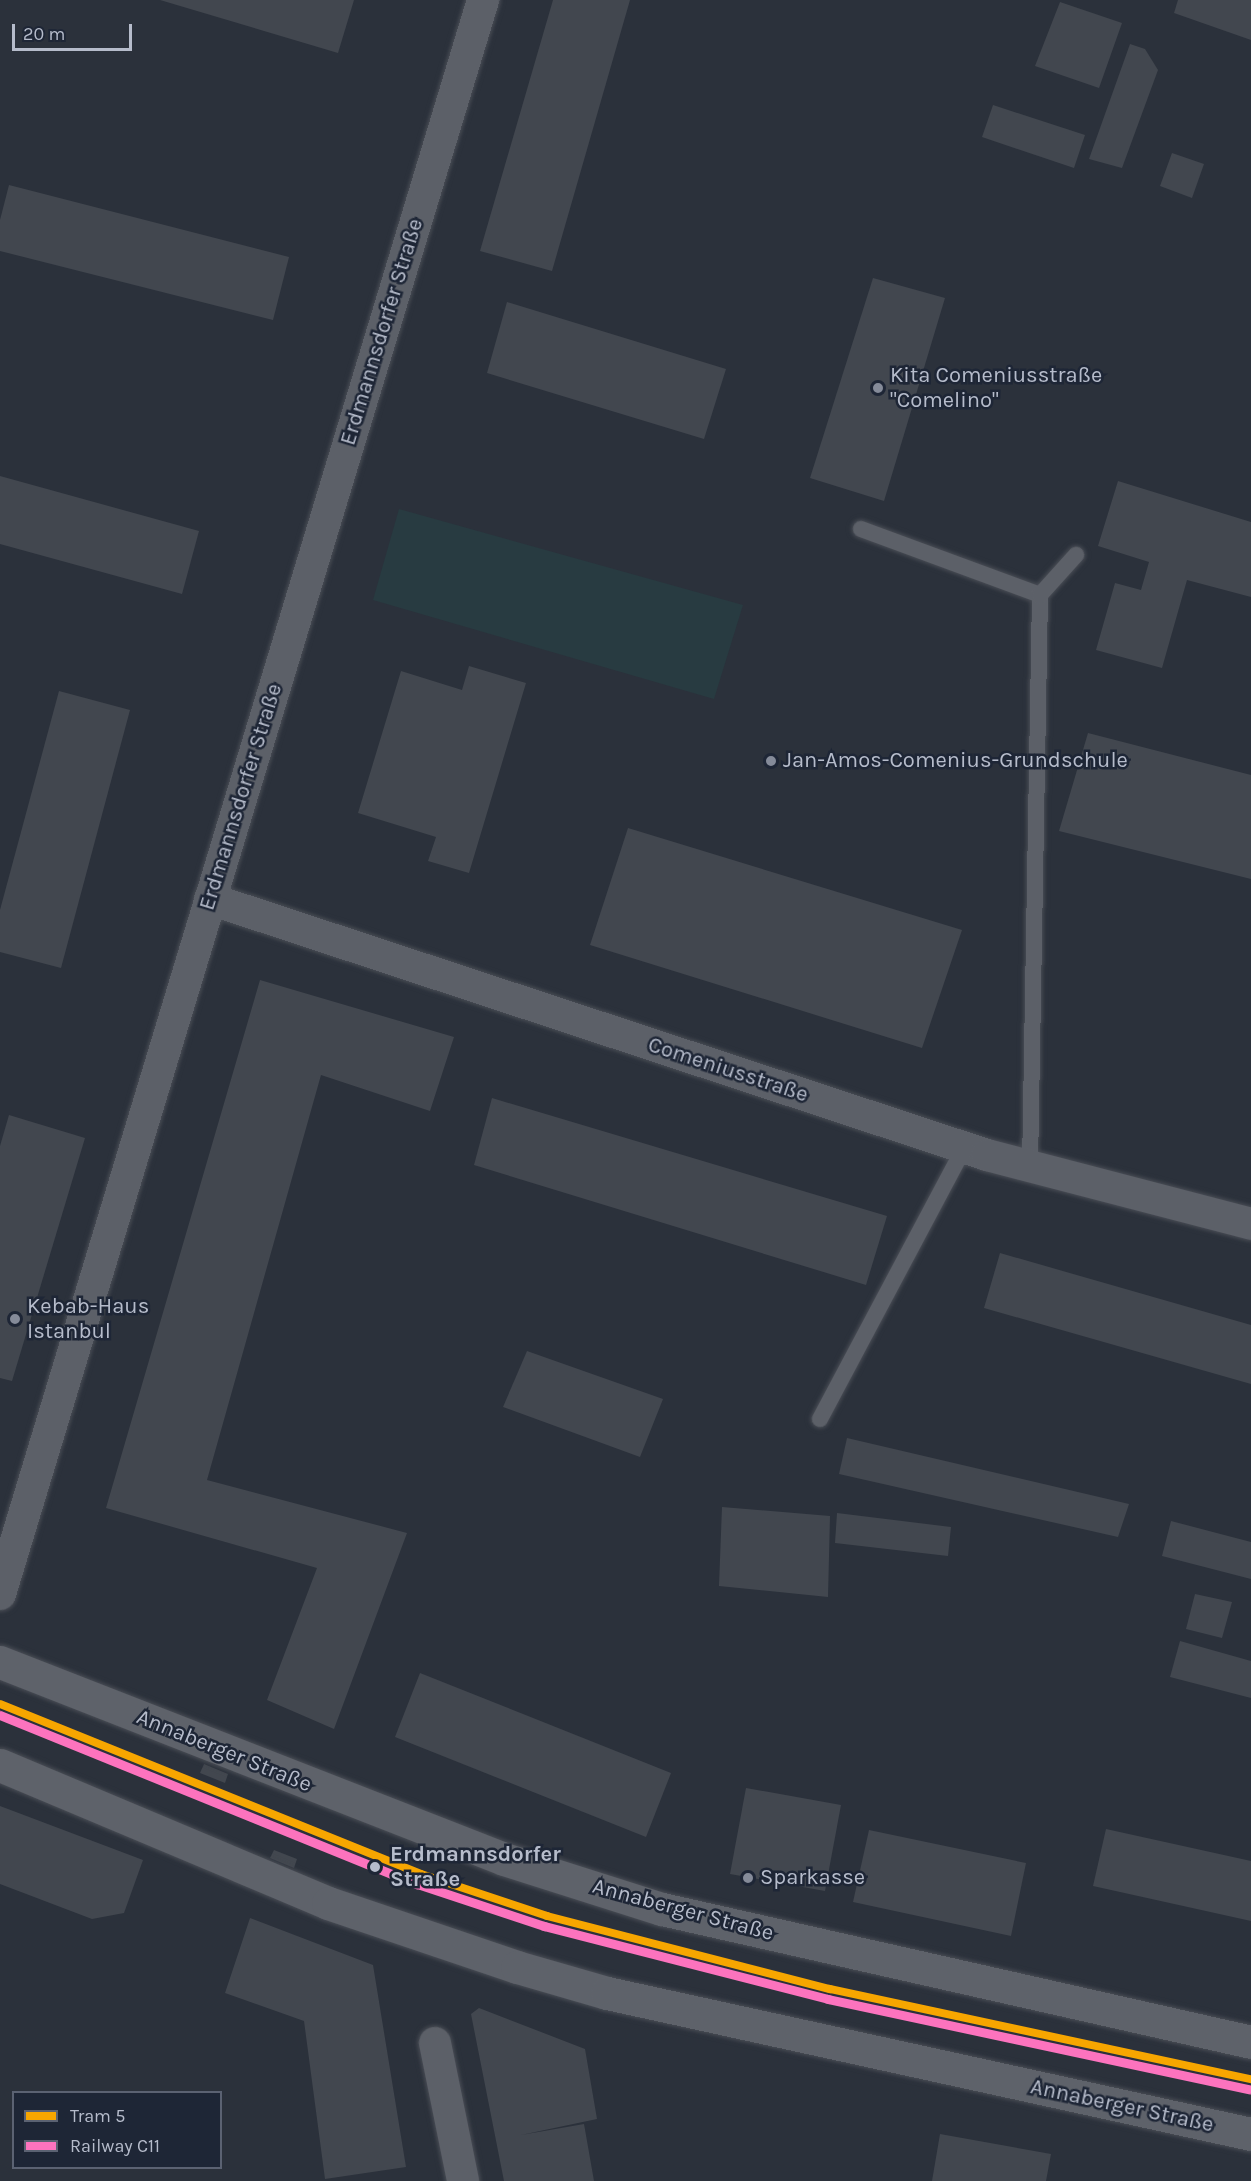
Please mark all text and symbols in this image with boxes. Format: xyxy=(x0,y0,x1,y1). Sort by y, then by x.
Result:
scale bar xyxy=(15,12,135,50)
text: 20 m xyxy=(23,23,65,45)
street label: Erdmannsdorfer Straße xyxy=(335,215,429,449)
place label: Kita Comeniusstraße "Comelino" xyxy=(890,362,1102,414)
marker: Kita Comeniusstraße "Comelino" xyxy=(871,381,885,395)
street label: Erdmannsdorfer Straße xyxy=(194,680,288,914)
place label: Jan-Amos-Comenius-Grundschule xyxy=(783,748,1128,774)
marker: Jan-Amos-Comenius-Grundschule xyxy=(764,754,778,768)
street label: Comeniusstraße xyxy=(645,1032,811,1108)
place label: Kebab-Haus Istanbul xyxy=(27,1293,149,1344)
marker: Kebab-Haus Istanbul xyxy=(8,1312,22,1326)
street label: Annaberger Straße xyxy=(133,1704,315,1798)
place label: Erdmannsdorfer Straße xyxy=(390,1841,561,1892)
marker: Erdmannsdorfer Straße xyxy=(365,1857,385,1877)
place label: Sparkasse xyxy=(760,1865,865,1891)
marker: Sparkasse xyxy=(741,1871,755,1885)
street label: Annaberger Straße xyxy=(589,1873,777,1947)
street label: Annaberger Straße xyxy=(1028,2074,1216,2138)
legend xyxy=(12,2091,222,2169)
text: Tram 5 xyxy=(70,2105,125,2127)
text: Railway C11 xyxy=(70,2135,160,2157)

